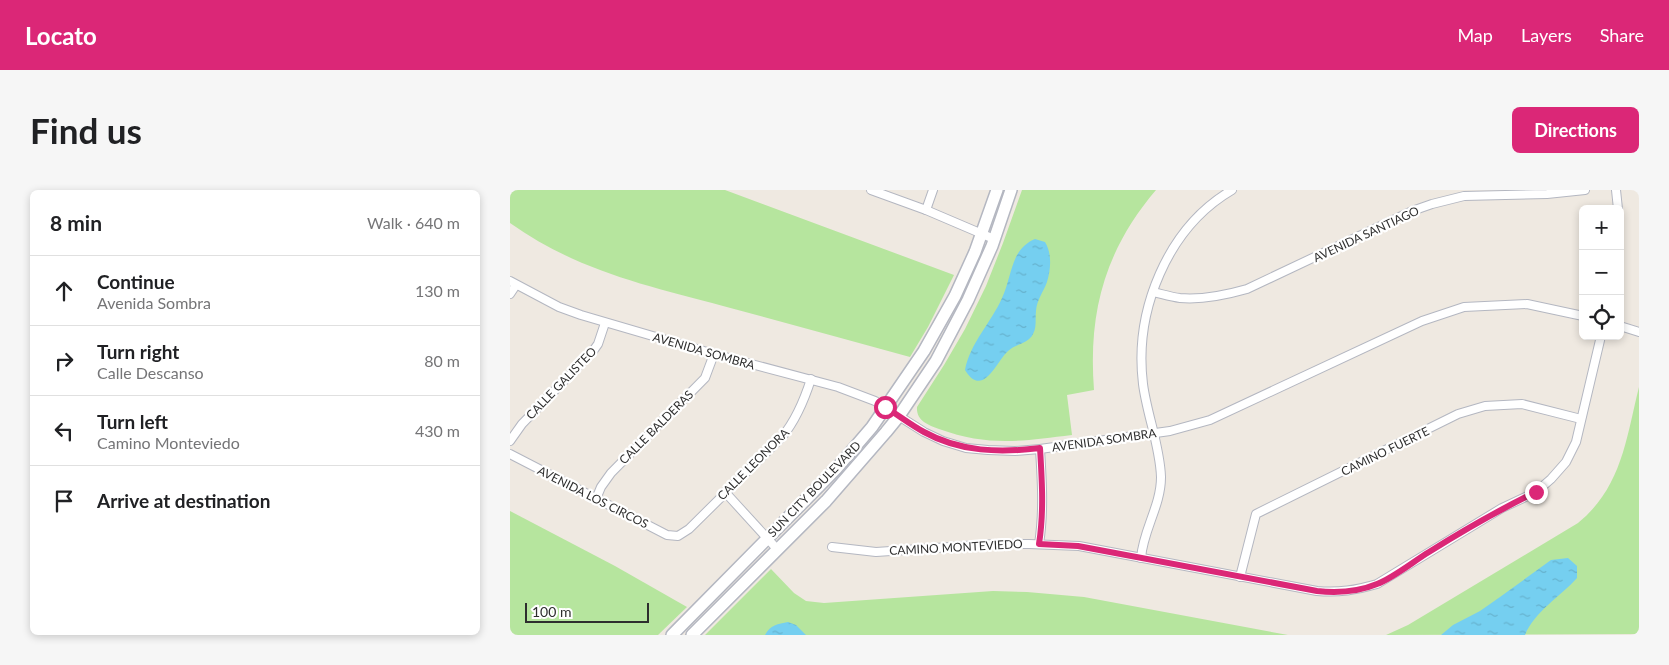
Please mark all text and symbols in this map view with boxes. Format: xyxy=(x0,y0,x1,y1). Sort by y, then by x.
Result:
text: Locato xyxy=(25,21,97,50)
text: Map xyxy=(1457,24,1493,46)
text: Layers xyxy=(1521,24,1572,46)
text: Share xyxy=(1600,24,1644,46)
button: Directions xyxy=(1512,107,1639,153)
text: Find us xyxy=(30,109,142,151)
street label: AVENIDA SANTIAGO xyxy=(1311,203,1422,265)
map controls xyxy=(1579,205,1624,340)
button: + xyxy=(1579,205,1624,250)
text: 8 min xyxy=(50,210,102,235)
text: Walk · 640 m xyxy=(367,213,460,232)
button: − xyxy=(1579,250,1624,295)
text: Continue xyxy=(97,270,175,293)
icon: ahead xyxy=(50,277,78,305)
text: 130 m xyxy=(415,281,460,300)
text: Avenida Sombra xyxy=(97,293,211,312)
button: locate xyxy=(1579,295,1624,340)
street label: AVENIDA SOMBRA xyxy=(651,329,758,373)
text: Turn right xyxy=(97,340,179,363)
street label: CALLE GALISTEO xyxy=(523,343,600,422)
icon: right xyxy=(50,347,78,375)
text: 80 m xyxy=(424,351,460,370)
text: Calle Descanso xyxy=(97,363,204,382)
street label: CALLE BALDERAS xyxy=(616,387,696,467)
route start xyxy=(874,396,897,419)
text: Turn left xyxy=(97,410,168,433)
icon: left xyxy=(50,417,78,445)
text: 430 m xyxy=(415,421,460,440)
street label: CAMINO FUERTE xyxy=(1338,423,1432,479)
street label: CALLE LEONORA xyxy=(714,424,793,503)
street label: AVENIDA SOMBRA xyxy=(1051,425,1158,455)
text: Camino Monteviedo xyxy=(97,433,240,452)
street label: SUN CITY BOULEVARD xyxy=(764,438,864,540)
street label: AVENIDA LOS CIRCOS xyxy=(535,463,651,531)
route end xyxy=(1525,481,1548,504)
icon: arrive xyxy=(50,487,78,515)
text: Arrive at destination xyxy=(97,489,270,512)
street label: CAMINO MONTEVIEDO xyxy=(889,536,1023,558)
scale bar xyxy=(525,600,649,623)
text: 100 m xyxy=(532,603,571,620)

